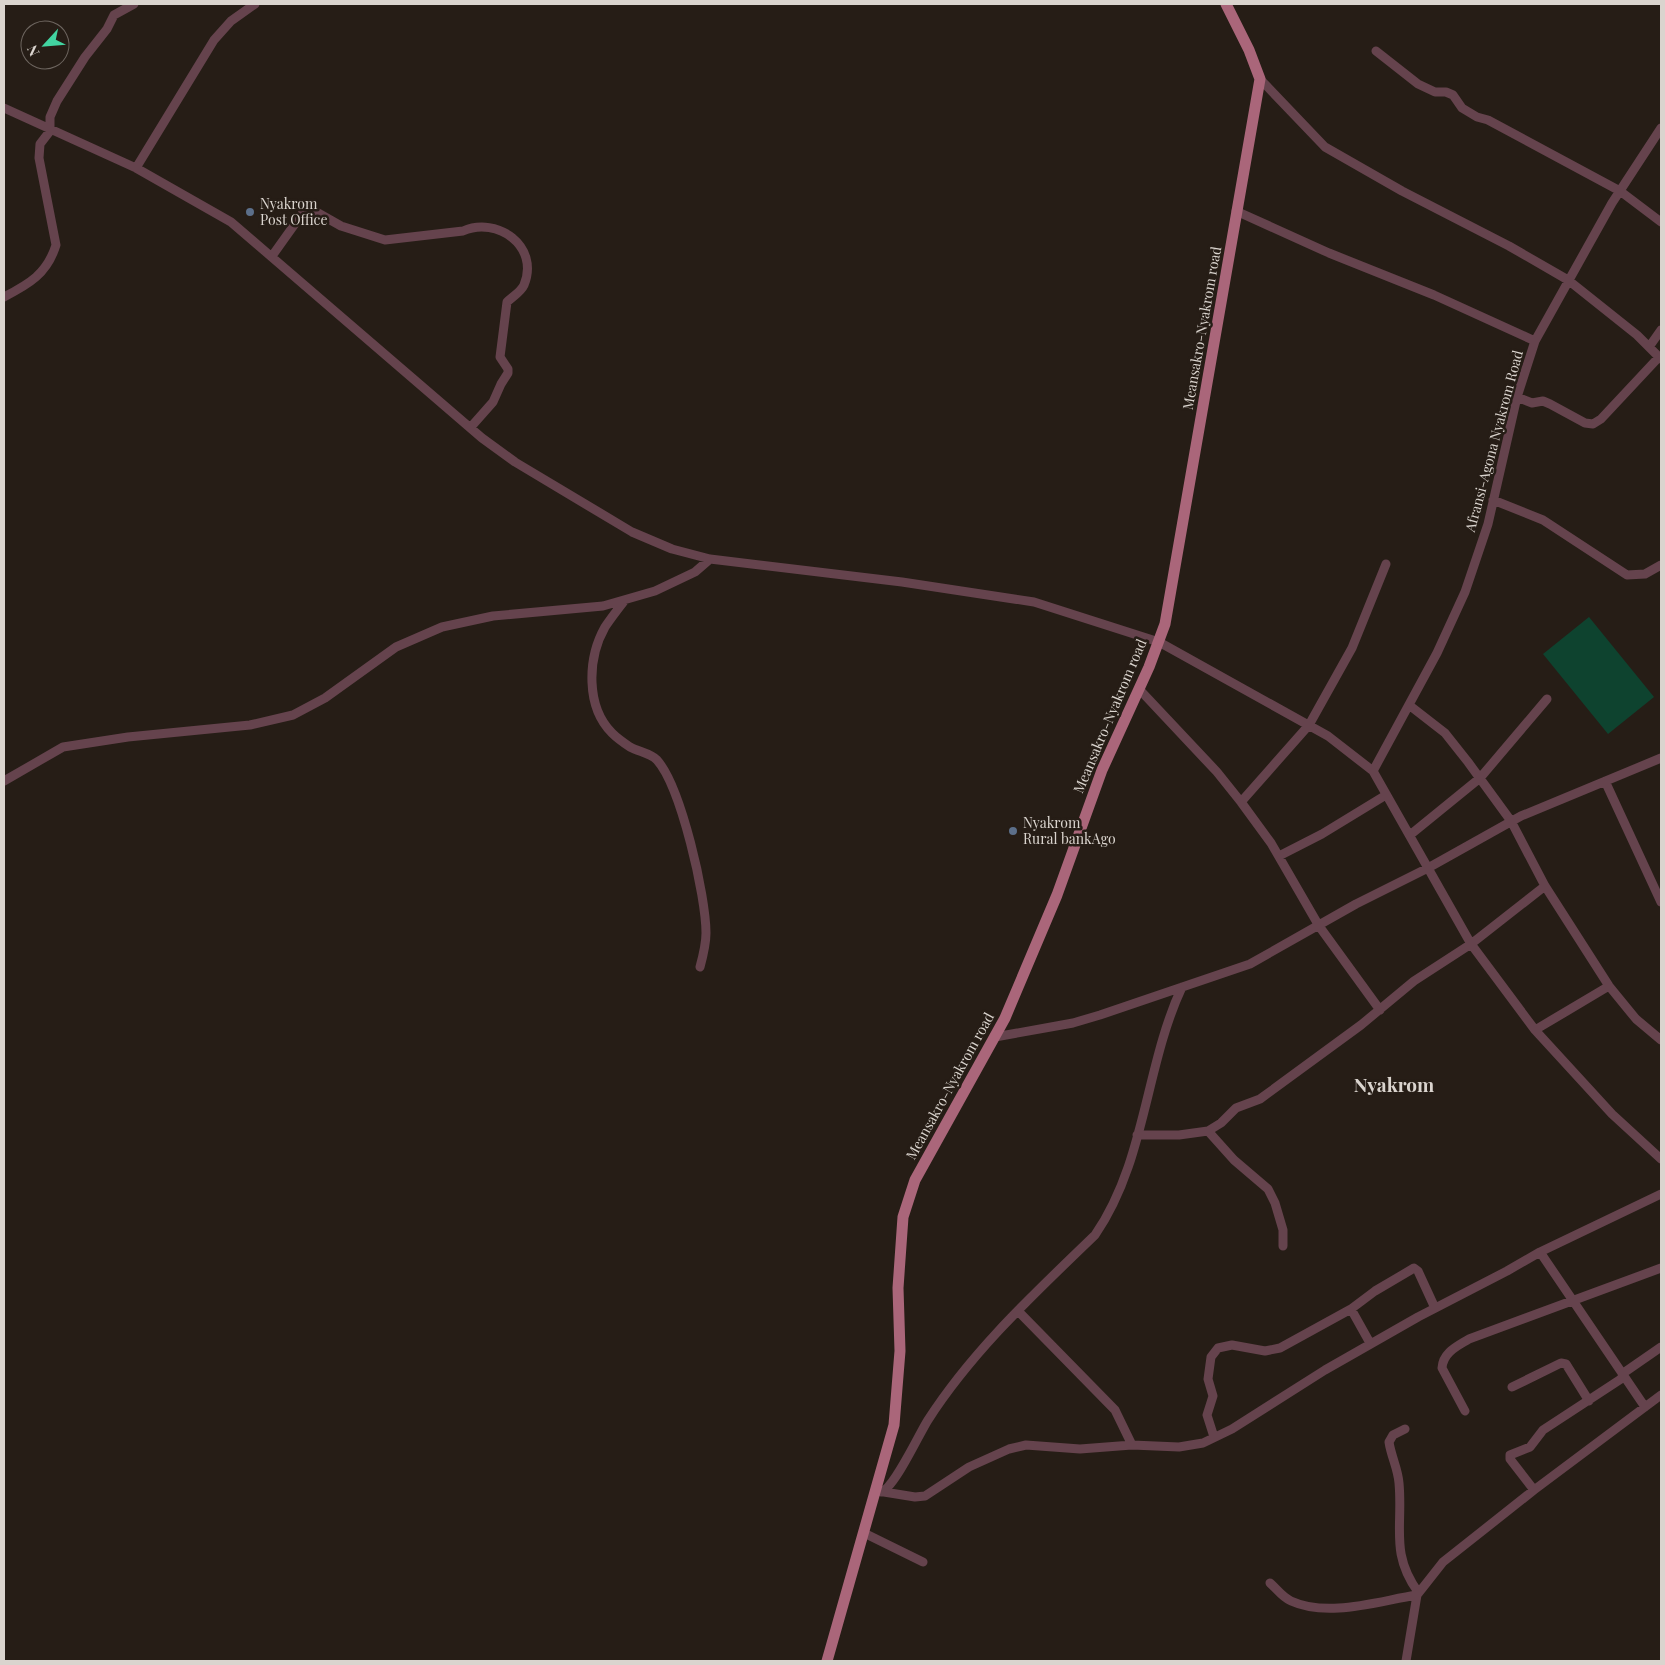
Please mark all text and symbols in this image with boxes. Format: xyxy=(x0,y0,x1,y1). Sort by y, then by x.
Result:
north arrow xyxy=(20,20,70,70)
text: N xyxy=(22,42,44,60)
place label: Nyakrom Post Office xyxy=(260,194,327,229)
marker: Nyakrom Post Office xyxy=(244,206,256,218)
street label: Meansakro-Nyakrom road xyxy=(1178,245,1225,411)
street label: Afransi-Agona Nyakrom Road xyxy=(1460,348,1527,535)
street label: Meansakro-Nyakrom road xyxy=(1068,636,1151,796)
place label: Nyakrom Rural bankAgo xyxy=(1023,813,1116,848)
marker: Nyakrom Rural bankAgo xyxy=(1007,825,1019,837)
street label: Meansakro-Nyakrom road xyxy=(901,1009,998,1163)
district label: Nyakrom xyxy=(1354,1071,1434,1097)

